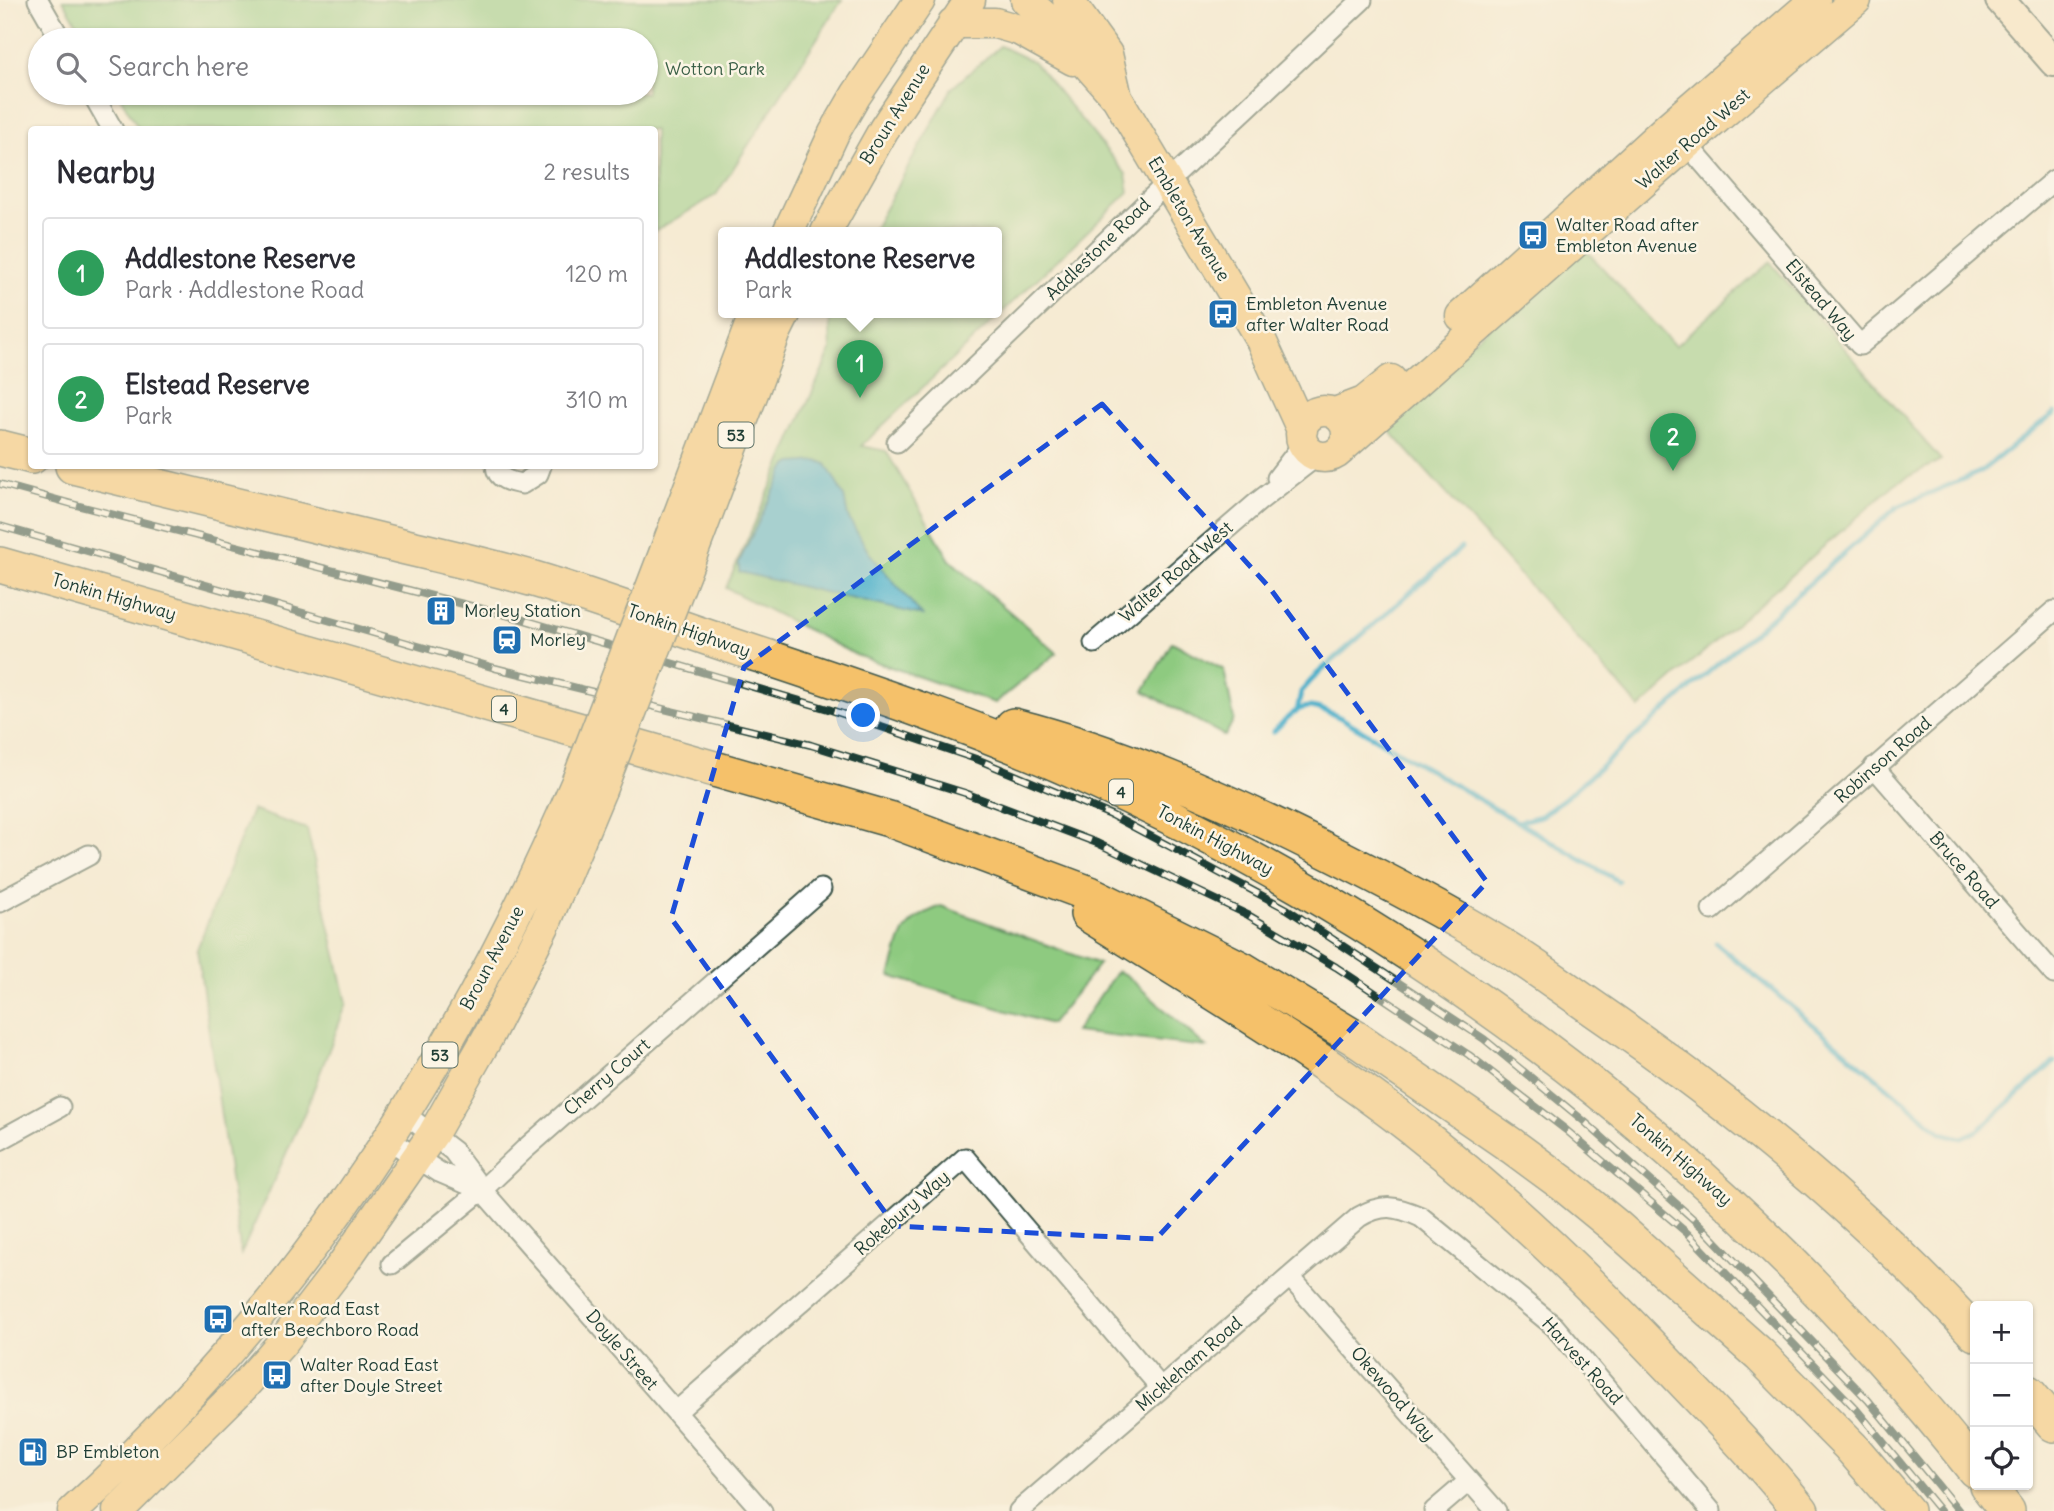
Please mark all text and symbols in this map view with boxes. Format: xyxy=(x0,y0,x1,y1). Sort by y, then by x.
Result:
search box xyxy=(28,28,658,105)
icon: search xyxy=(52,48,90,86)
text: Search here xyxy=(108,50,249,83)
park label: Wotton Park xyxy=(665,57,765,80)
street label: Broun Avenue xyxy=(854,59,935,168)
street label: Walter Road West xyxy=(1631,83,1754,194)
street label: Embleton Avenue xyxy=(1143,152,1236,285)
text: Nearby xyxy=(56,153,156,191)
text: 2 results xyxy=(544,157,630,186)
street label: Addlestone Road xyxy=(1040,192,1155,305)
place label: Walter Road after Embleton Avenue xyxy=(1556,213,1700,257)
bus stop icon: Walter Road after Embleton Avenue xyxy=(1516,218,1550,252)
popup xyxy=(718,227,1002,318)
text: Addlestone Reserve xyxy=(125,242,356,275)
text: Addlestone Reserve xyxy=(745,242,975,275)
street label: Elstead Way xyxy=(1781,254,1862,345)
text: 1 xyxy=(76,259,86,288)
text: 120 m xyxy=(565,259,628,288)
text: Park · Addlestone Road xyxy=(125,275,364,304)
text: Park xyxy=(745,275,792,304)
place label: Embleton Avenue after Walter Road xyxy=(1246,292,1389,336)
bus stop icon: Embleton Avenue after Walter Road xyxy=(1206,297,1240,331)
pin: 1 xyxy=(837,340,883,398)
text: Elstead Reserve xyxy=(125,368,310,401)
text: 2 xyxy=(75,385,87,414)
text: 310 m xyxy=(565,385,628,414)
text: Park xyxy=(125,401,173,430)
pin: 2 xyxy=(1650,413,1696,471)
road number: 53 xyxy=(718,422,754,448)
street label: Walter Road West xyxy=(1114,516,1237,627)
street label: Tonkin Highway xyxy=(49,568,179,625)
building icon: Morley Station xyxy=(424,594,458,628)
place label: Morley Station xyxy=(464,599,581,622)
street label: Tonkin Highway xyxy=(625,599,754,662)
station icon: Morley xyxy=(490,623,524,657)
place label: Morley xyxy=(530,628,586,651)
road number: 4 xyxy=(492,696,516,722)
your location xyxy=(846,698,880,732)
street label: Robinson Road xyxy=(1829,711,1936,808)
road number: 4 xyxy=(1109,779,1133,804)
street label: Tonkin Highway xyxy=(1153,799,1277,880)
street label: Bruce Road xyxy=(1925,826,2004,913)
street label: Broun Avenue xyxy=(454,902,529,1014)
street label: Cherry Court xyxy=(559,1033,655,1120)
road number: 53 xyxy=(422,1042,458,1068)
street label: Tonkin Highway xyxy=(1625,1109,1737,1210)
street label: Rokebury Way xyxy=(849,1165,954,1260)
place label: Walter Road East after Beechboro Road xyxy=(241,1297,419,1341)
map controls xyxy=(1970,1301,2033,1490)
button: + xyxy=(1970,1301,2033,1364)
bus stop icon: Walter Road East after Beechboro Road xyxy=(201,1302,235,1336)
street label: Doyle Street xyxy=(581,1305,664,1395)
street label: Mickleham Road xyxy=(1131,1311,1247,1416)
street label: Harvest Road xyxy=(1537,1312,1628,1409)
street label: Okewood Way xyxy=(1346,1342,1441,1446)
place label: Walter Road East after Doyle Street xyxy=(300,1353,443,1397)
bus stop icon: Walter Road East after Doyle Street xyxy=(260,1358,294,1392)
button: − xyxy=(1970,1364,2033,1427)
button: locate xyxy=(1970,1427,2033,1490)
fuel station icon: BP Embleton xyxy=(16,1435,50,1469)
place label: BP Embleton xyxy=(56,1440,159,1463)

